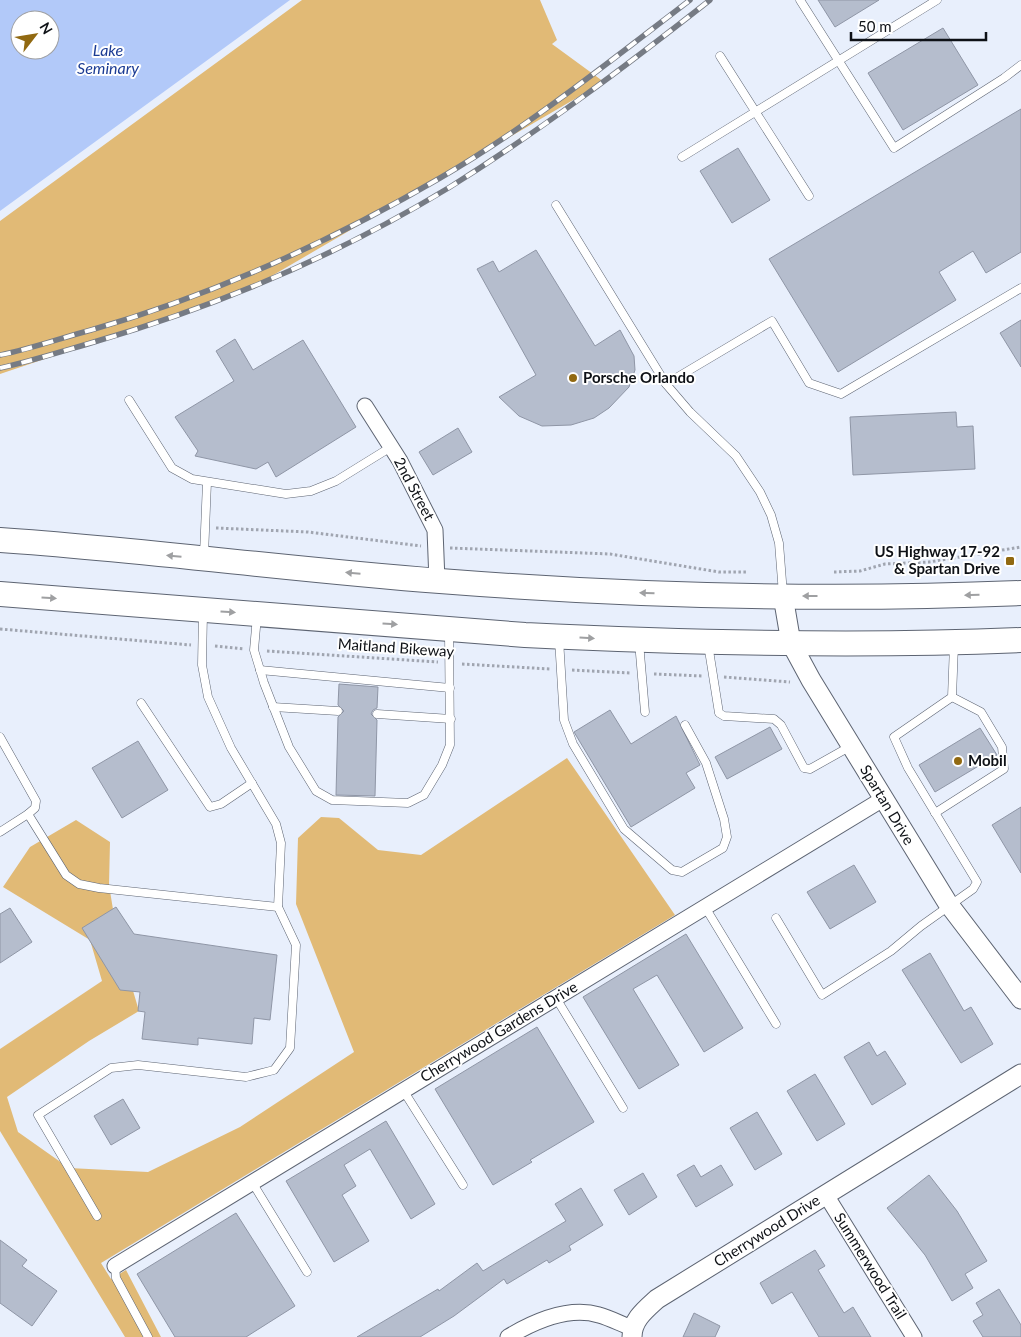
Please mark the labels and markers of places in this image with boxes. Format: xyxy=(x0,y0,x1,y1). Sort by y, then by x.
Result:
place label: Porsche Orlando xyxy=(583,368,695,386)
marker: Porsche Orlando xyxy=(567,372,579,384)
place label: US Highway 17-92 & Spartan Drive xyxy=(874,542,1000,577)
marker: US Highway 17-92 & Spartan Drive xyxy=(1004,555,1016,567)
place label: Mobil xyxy=(968,751,1007,769)
marker: Mobil xyxy=(952,755,964,767)

